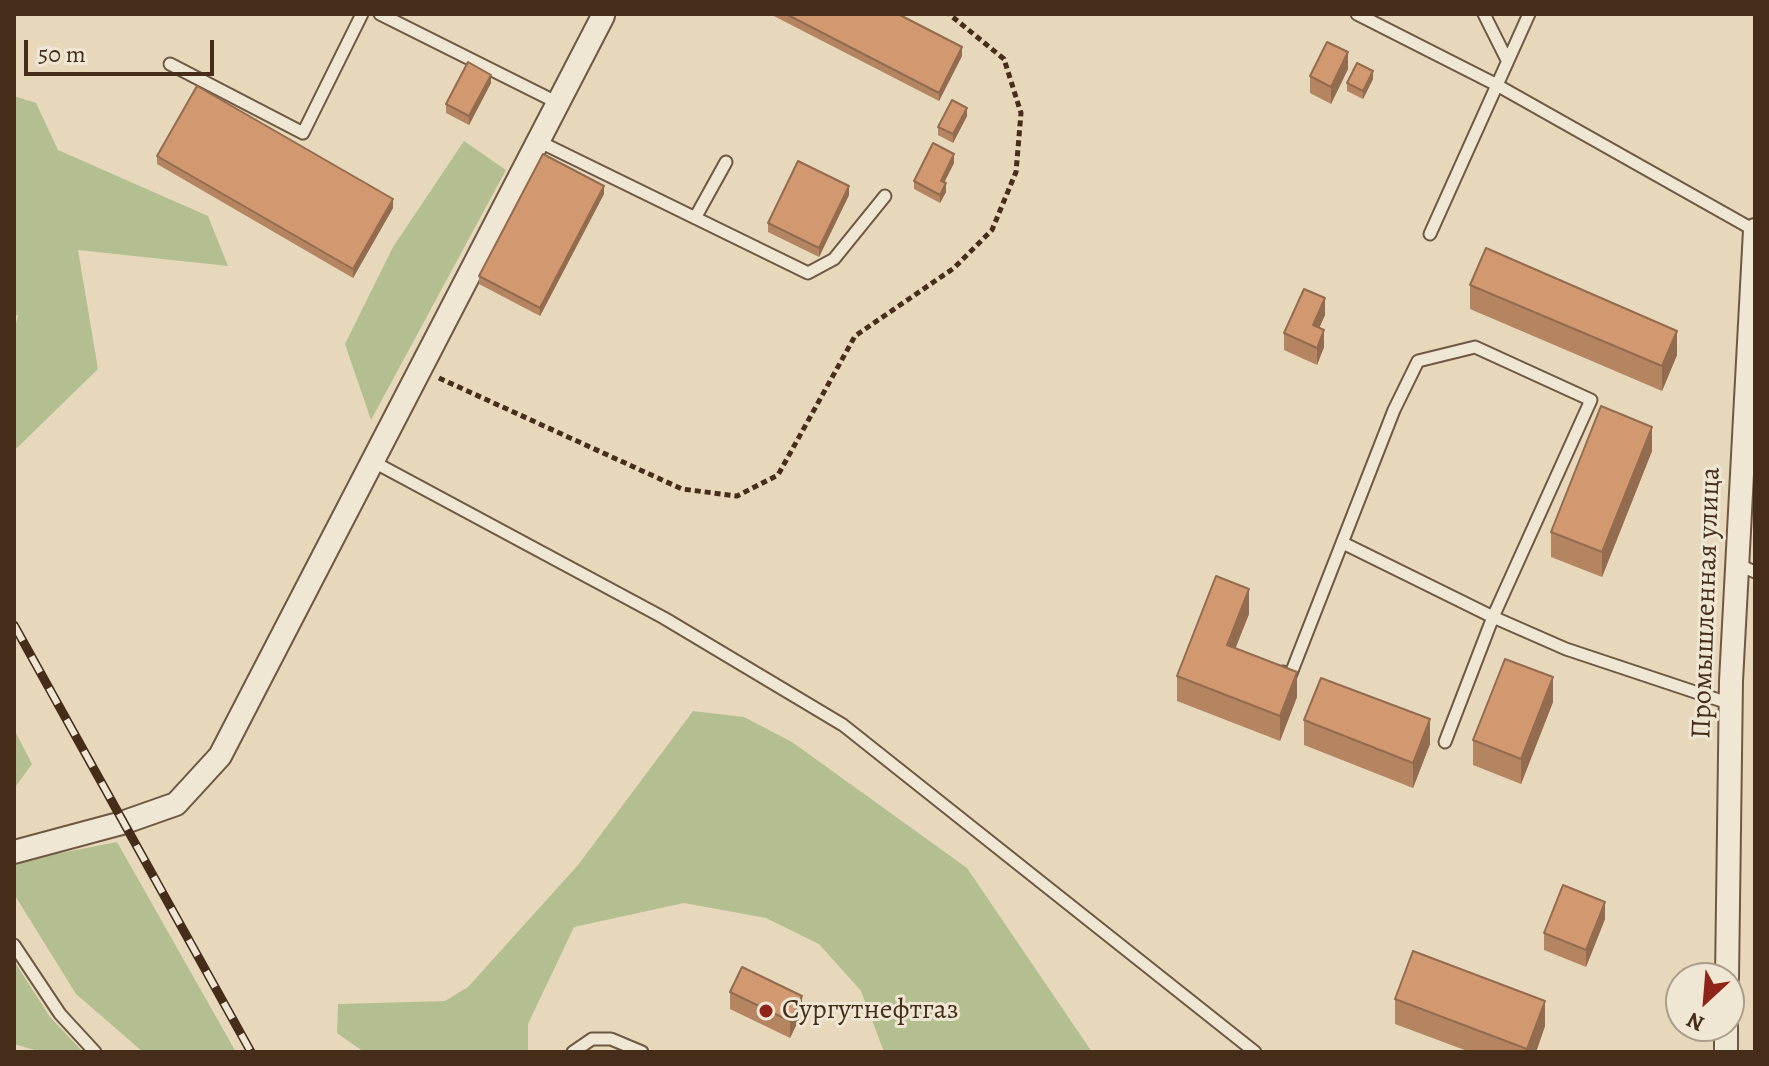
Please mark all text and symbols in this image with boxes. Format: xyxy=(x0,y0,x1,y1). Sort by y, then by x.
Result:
scale bar xyxy=(28,24,218,74)
text: 50 m xyxy=(38,38,86,70)
street label: Промышленная улица xyxy=(1685,467,1729,739)
north arrow xyxy=(1665,962,1745,1042)
place label: Сургутнефтгаз xyxy=(782,994,959,1028)
marker: Сургутнефтгаз xyxy=(757,1002,775,1020)
text: N xyxy=(1682,1005,1709,1039)

